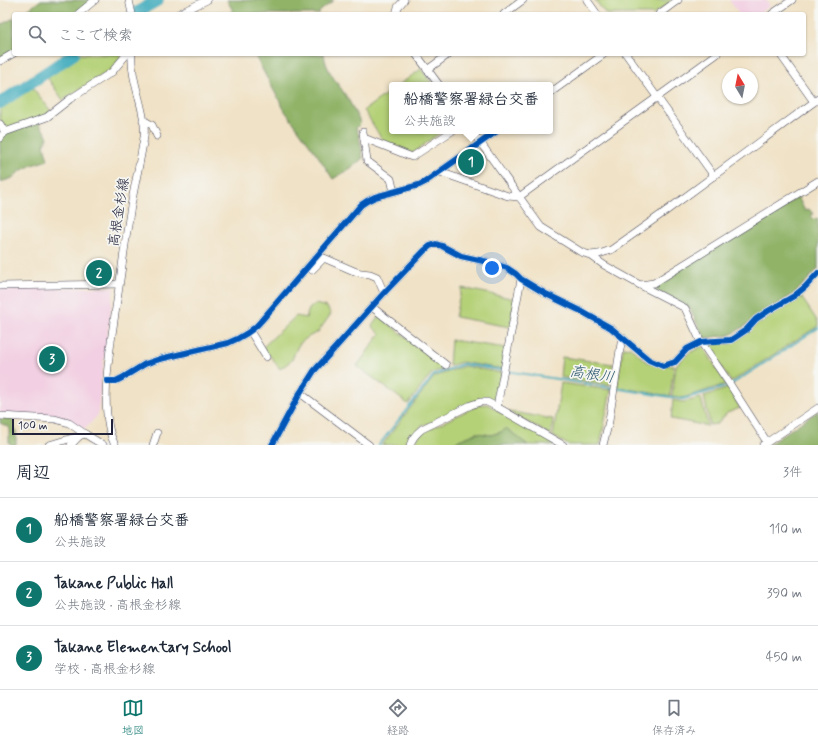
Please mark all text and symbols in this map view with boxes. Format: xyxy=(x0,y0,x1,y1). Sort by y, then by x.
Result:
search box xyxy=(12,12,806,56)
icon: search xyxy=(26,23,48,45)
text: ここで検索 xyxy=(58,26,133,46)
north arrow xyxy=(722,68,758,104)
popup xyxy=(389,82,553,134)
text: 船橋警察署緑台交番 xyxy=(403,90,539,110)
text: 公共施設 xyxy=(403,113,456,130)
pin: 1 xyxy=(458,147,484,177)
street label: 高根金杉線 xyxy=(105,176,133,248)
pin: 2 xyxy=(86,258,112,288)
your location xyxy=(482,258,502,278)
pin: 3 xyxy=(39,344,65,374)
water label: 高根川 xyxy=(568,362,616,388)
scale bar xyxy=(12,417,113,436)
text: 100 m xyxy=(18,419,48,433)
text: 周辺 xyxy=(16,462,50,484)
text: 3件 xyxy=(783,464,802,481)
text: 船橋警察署緑台交番 xyxy=(54,511,189,531)
text: 1 xyxy=(26,521,32,538)
text: 110 m xyxy=(769,521,802,538)
text: 公共施設 xyxy=(54,534,106,551)
text: Takane Public Hall xyxy=(54,574,173,594)
text: 2 xyxy=(26,585,32,602)
text: 390 m xyxy=(767,585,802,602)
text: 公共施設 · 高根金杉線 xyxy=(54,597,181,614)
text: Takane Elementary School xyxy=(54,638,232,658)
text: 3 xyxy=(26,649,32,666)
text: 450 m xyxy=(766,649,802,666)
text: 学校 · 高根金杉線 xyxy=(54,661,155,678)
tab: 地図 xyxy=(122,697,144,738)
tab: 経路 xyxy=(387,697,409,738)
tab: 保存済み xyxy=(652,697,696,738)

